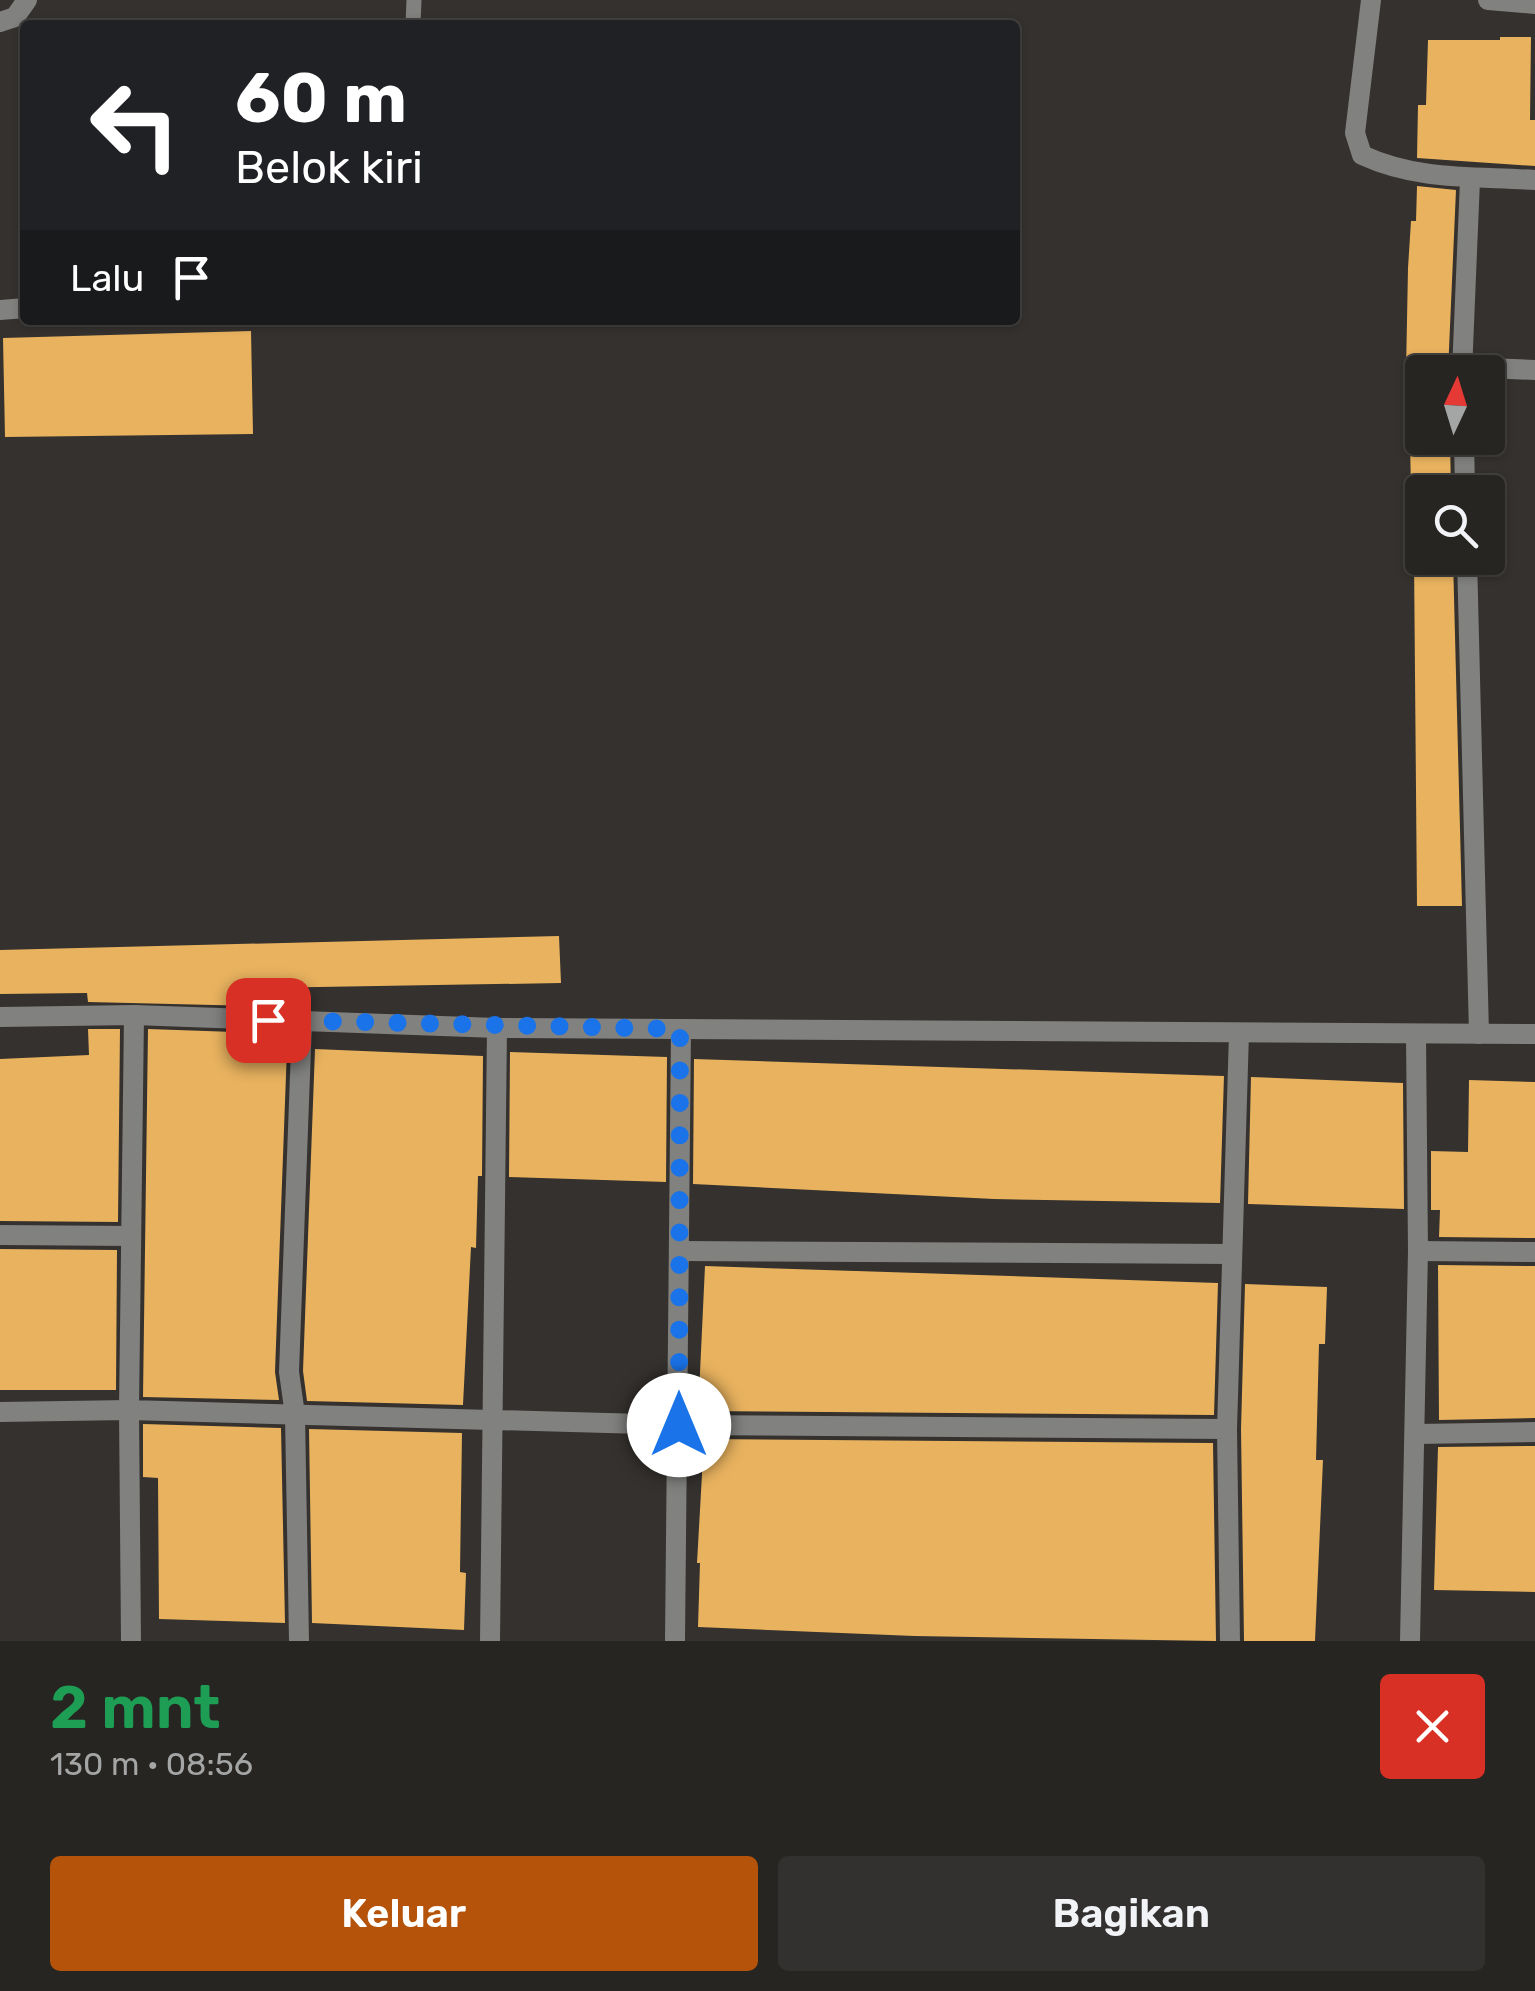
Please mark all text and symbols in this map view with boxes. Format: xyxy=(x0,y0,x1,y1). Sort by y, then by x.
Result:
text: 60 m xyxy=(235,57,407,140)
icon: left xyxy=(70,60,200,190)
text: Belok kiri xyxy=(235,141,423,194)
icon: arrive xyxy=(164,250,219,305)
text: Lalu xyxy=(70,255,144,301)
north arrow xyxy=(1405,355,1505,455)
map controls xyxy=(1405,355,1505,575)
button: search xyxy=(1405,475,1505,575)
pin xyxy=(226,978,311,1063)
icon: arrive xyxy=(241,993,296,1048)
position arrow xyxy=(627,1373,731,1477)
text: 2 mnt xyxy=(50,1672,220,1743)
button: close xyxy=(1380,1674,1485,1779)
text: 130 m · 08:56 xyxy=(50,1745,253,1783)
button: Keluar xyxy=(50,1856,758,1971)
button: Bagikan xyxy=(778,1856,1485,1971)

